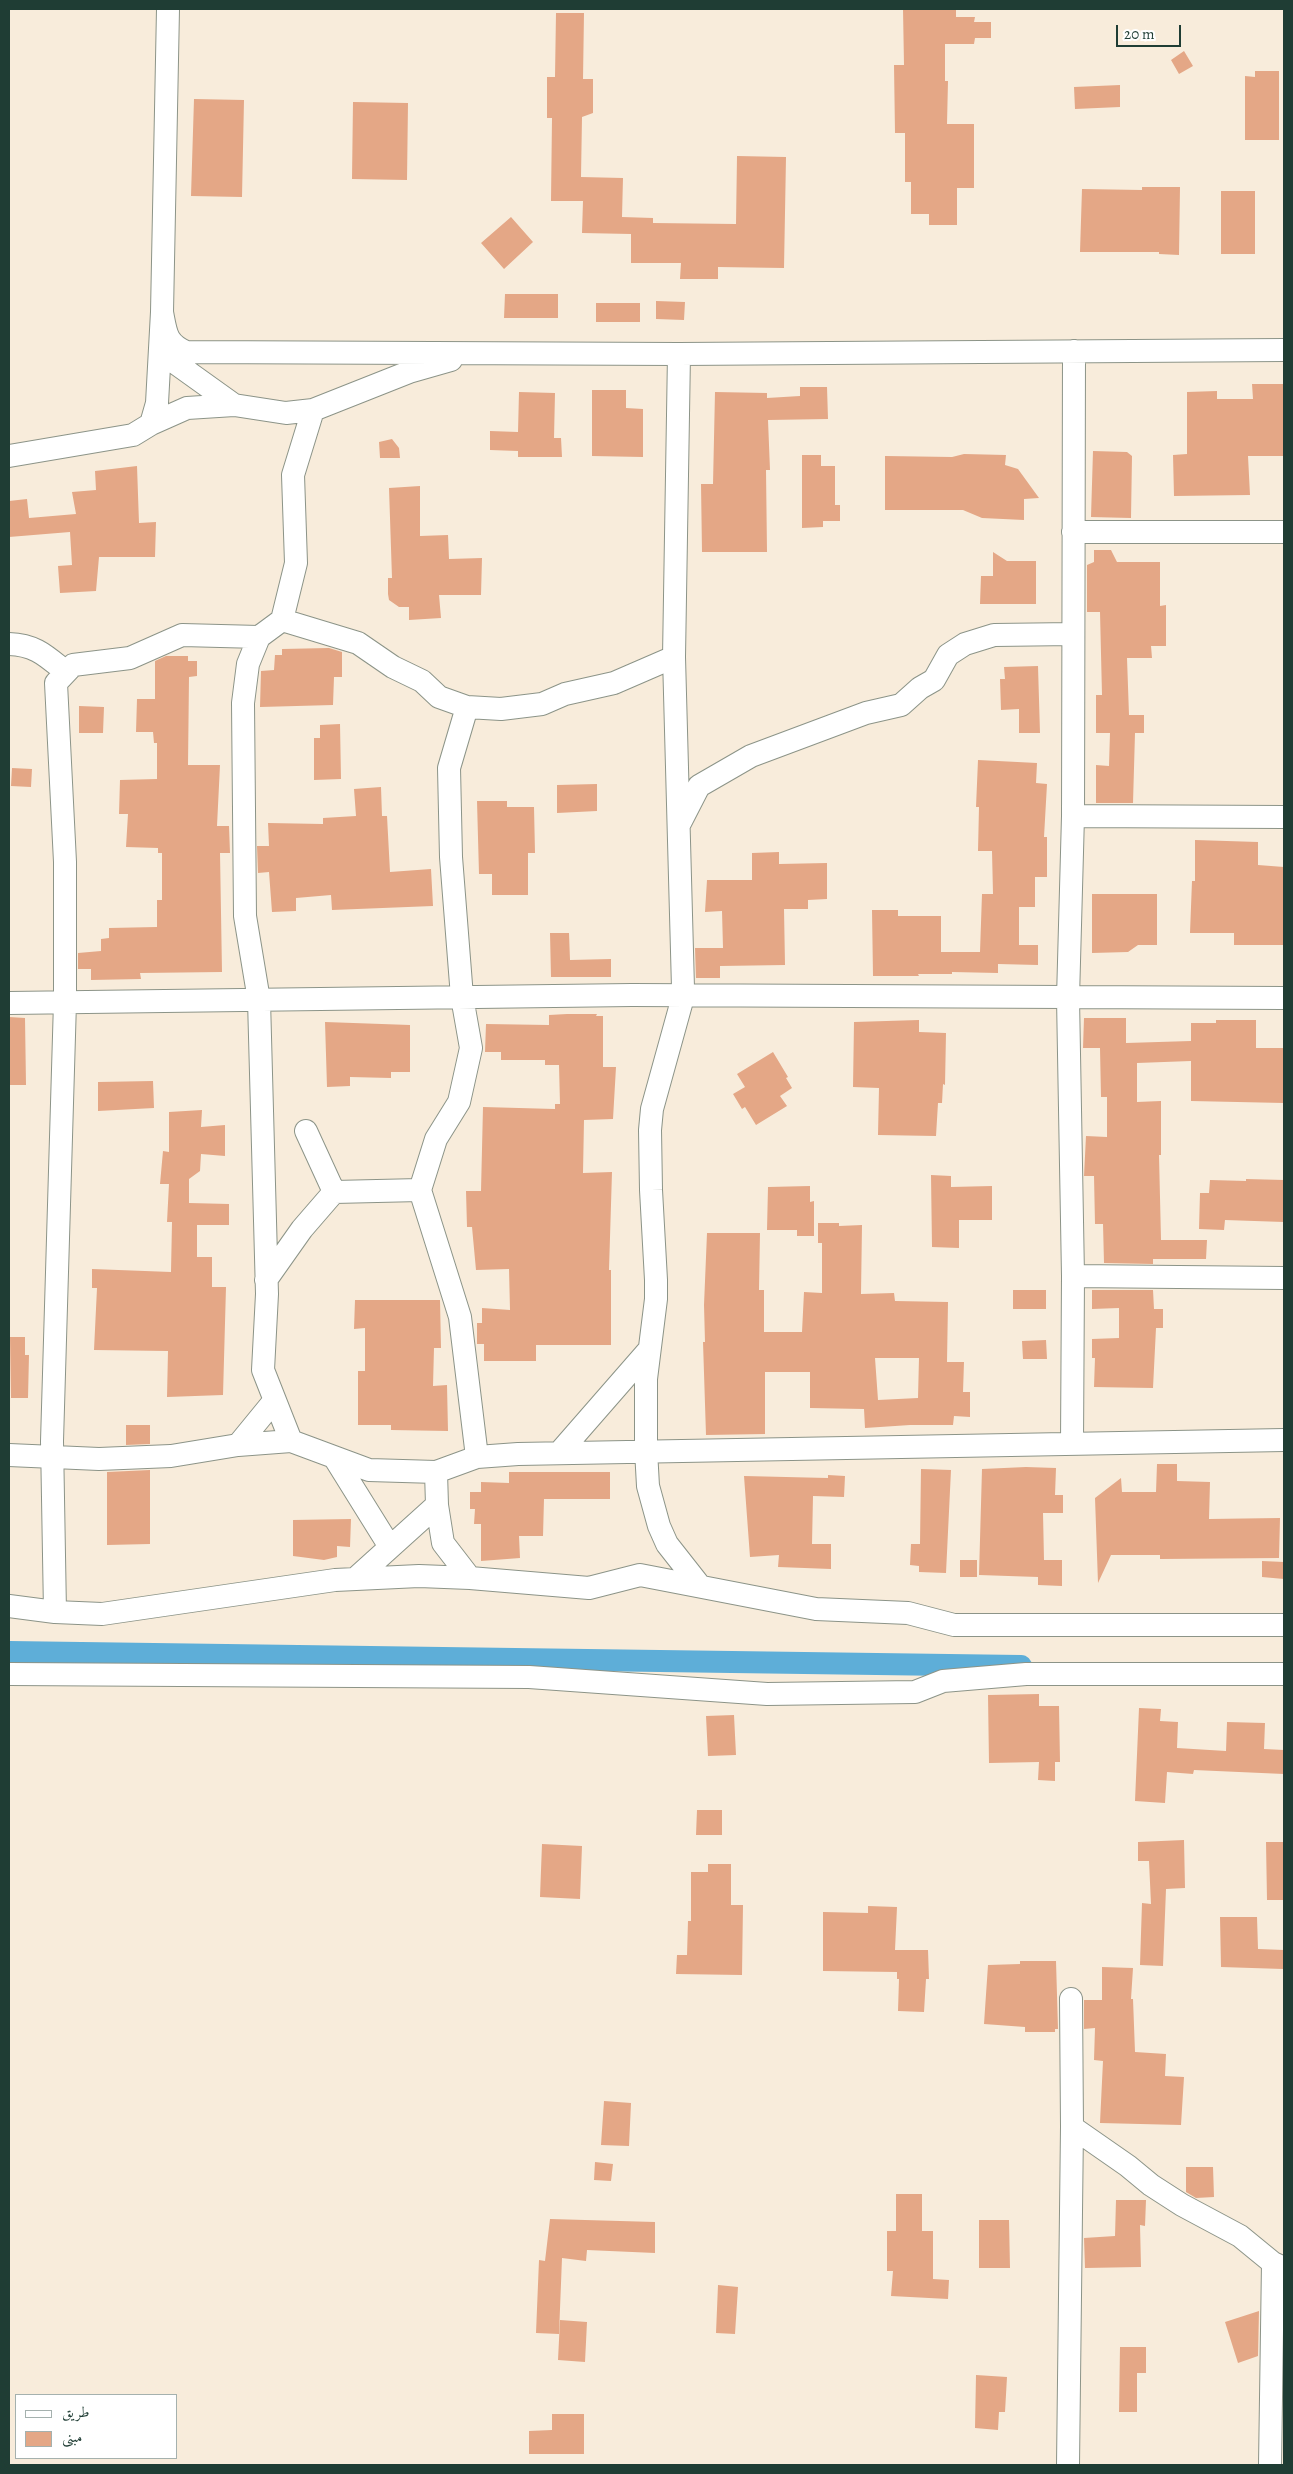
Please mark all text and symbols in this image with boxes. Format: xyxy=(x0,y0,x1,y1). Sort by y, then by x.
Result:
scale bar xyxy=(1118,15,1183,47)
text: 20 m xyxy=(1124,24,1155,44)
legend xyxy=(15,2394,178,2459)
text: طريق xyxy=(62,2402,89,2422)
text: مبنى xyxy=(62,2427,82,2447)

